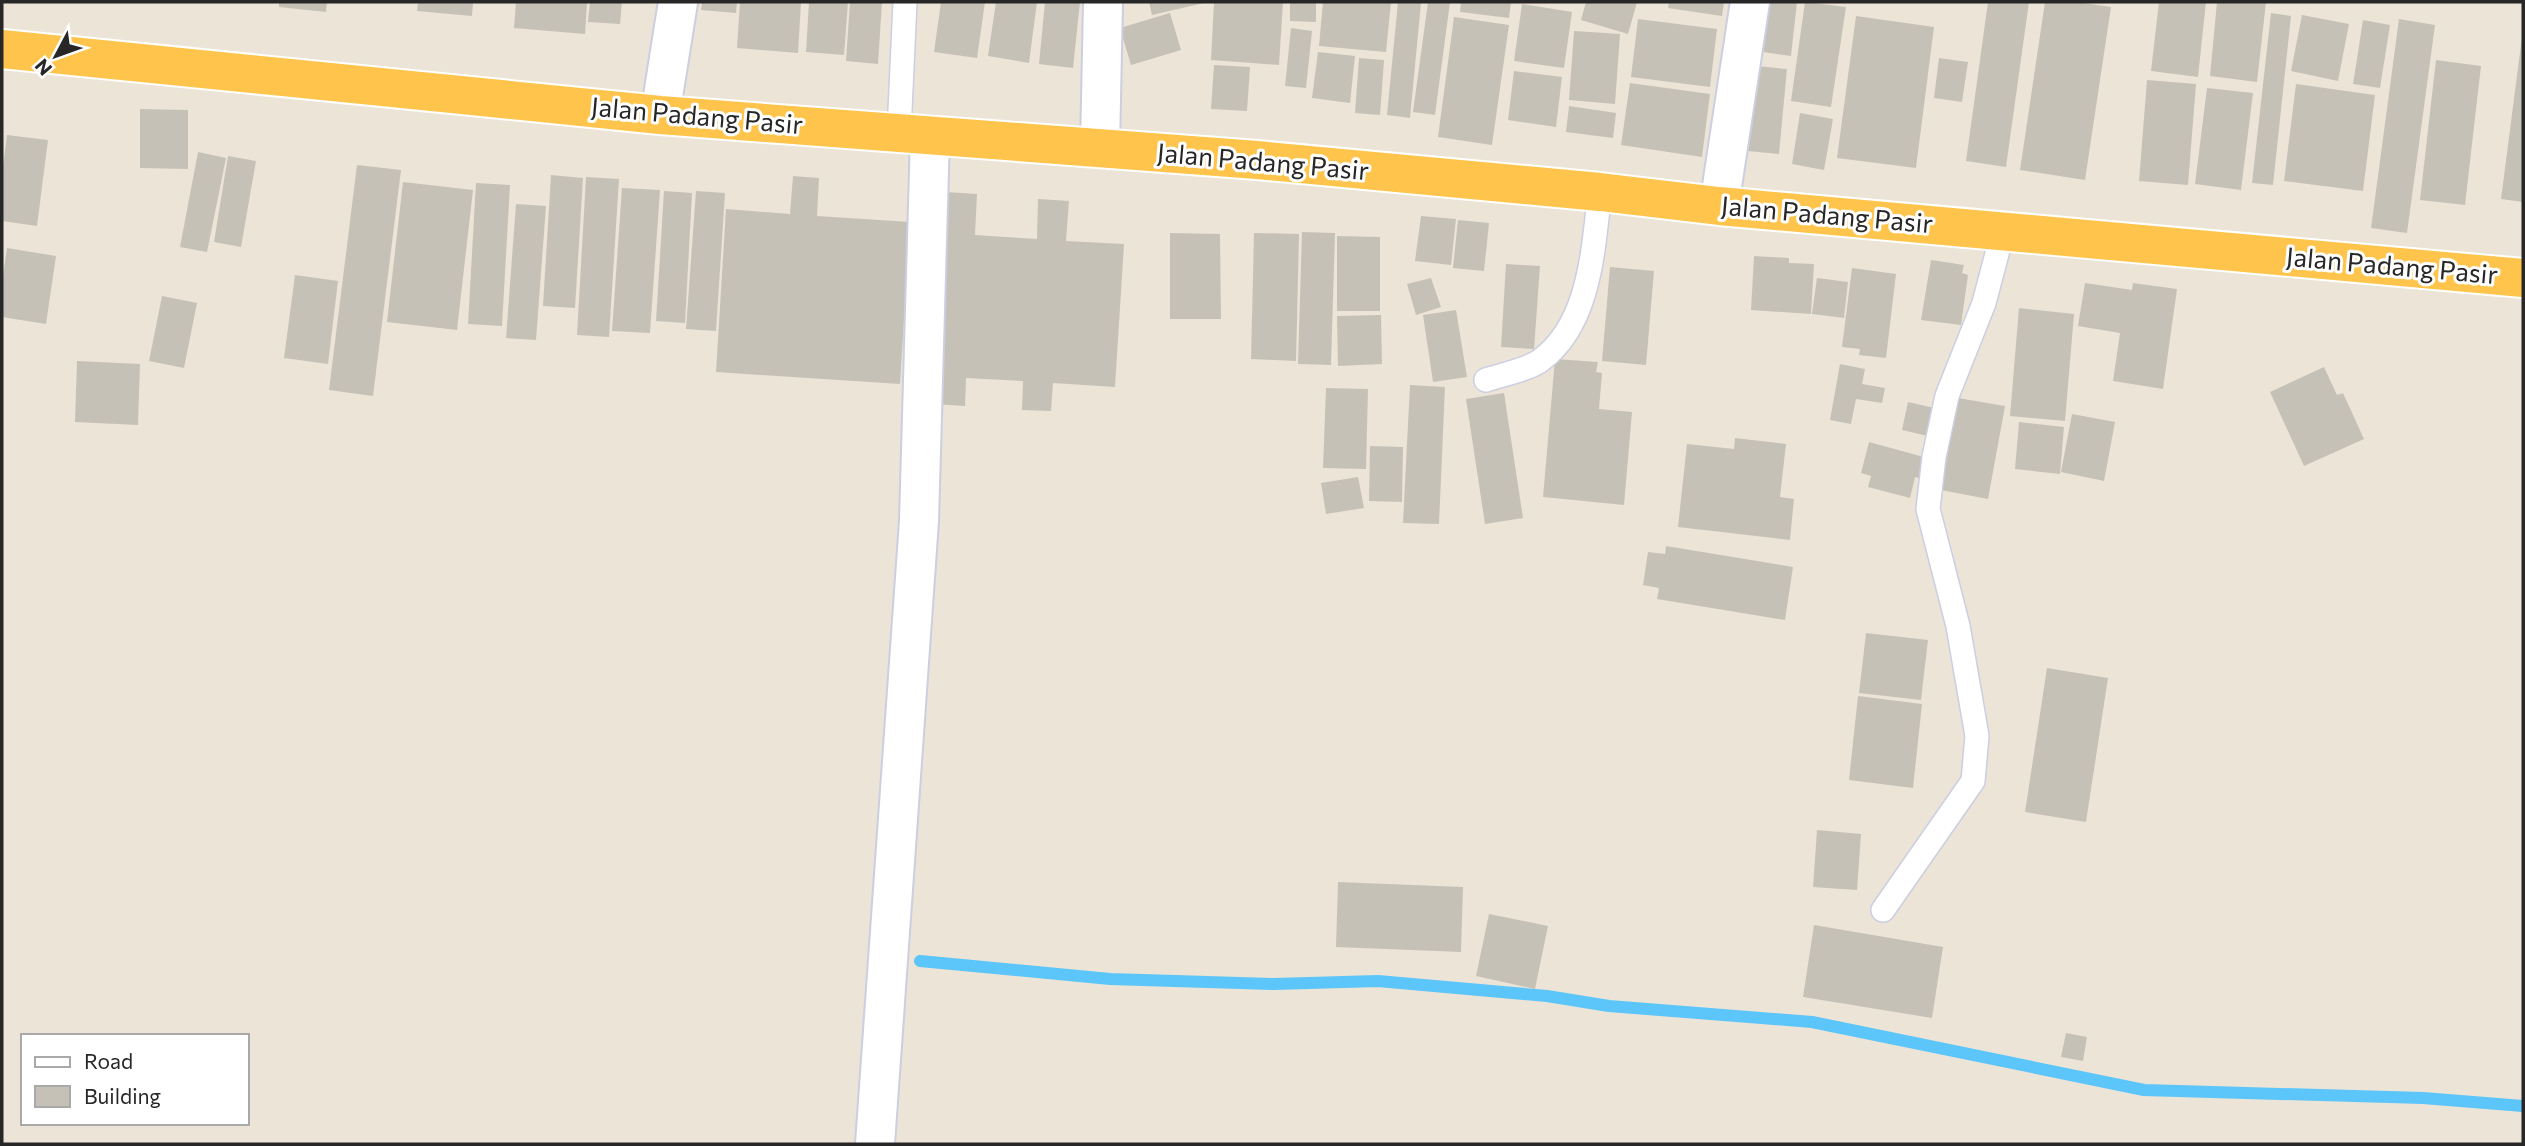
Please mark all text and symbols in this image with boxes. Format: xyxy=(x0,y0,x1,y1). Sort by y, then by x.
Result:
north arrow xyxy=(21,21,91,91)
text: N xyxy=(29,55,56,80)
street label: Jalan Padang Pasir xyxy=(590,90,804,139)
street label: Jalan Padang Pasir xyxy=(1156,136,1370,185)
street label: Jalan Padang Pasir xyxy=(1720,189,1934,238)
street label: Jalan Padang Pasir xyxy=(2285,240,2499,289)
legend xyxy=(21,1034,248,1125)
text: Road xyxy=(84,1048,133,1073)
text: Building xyxy=(84,1083,161,1108)

